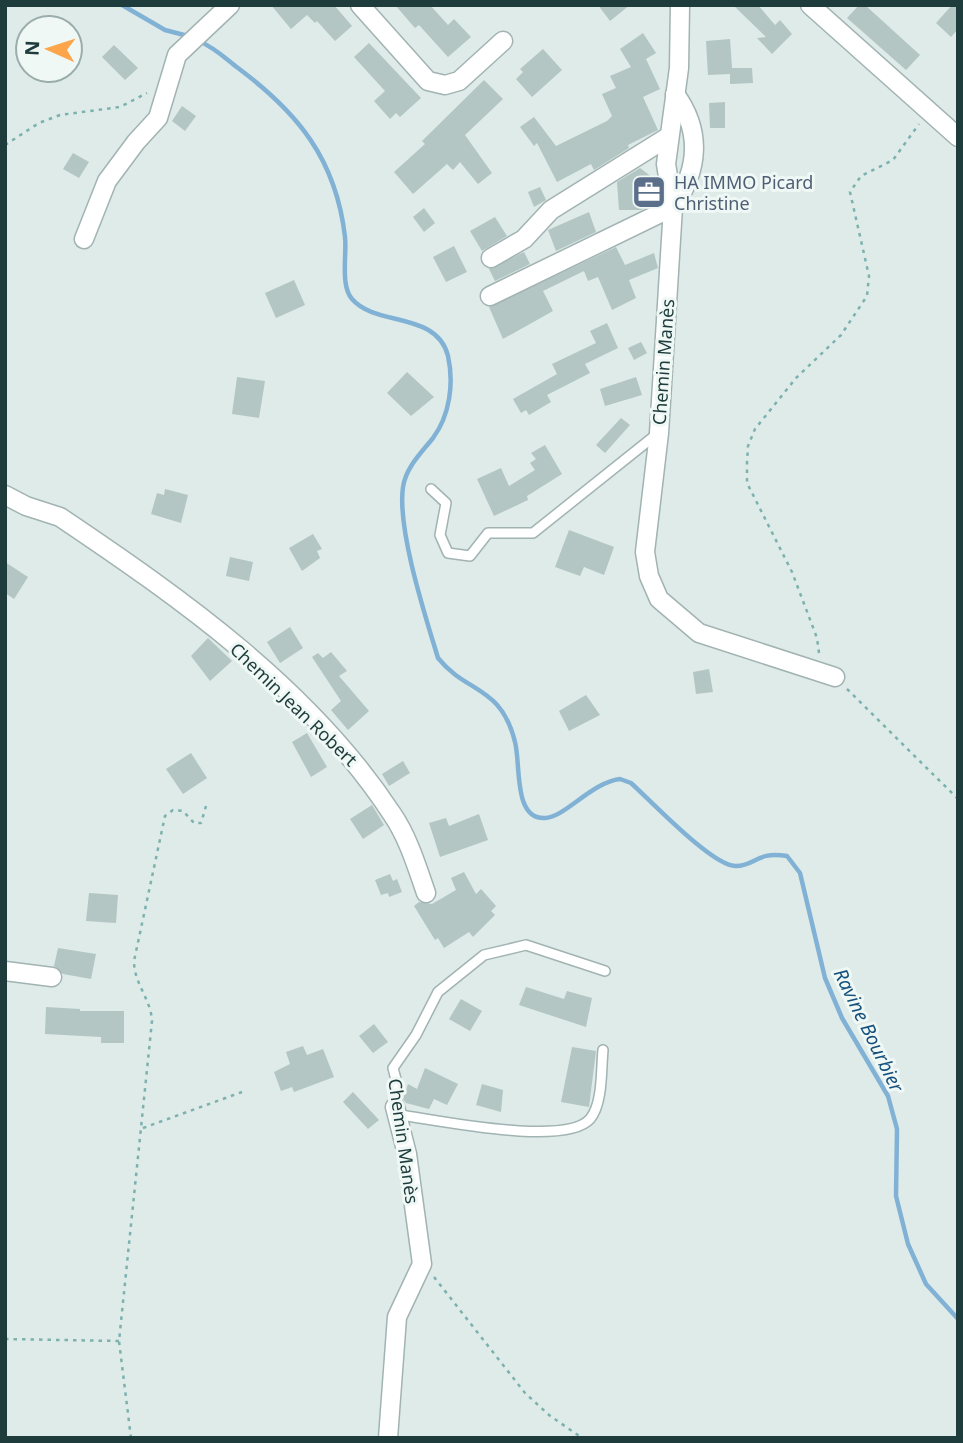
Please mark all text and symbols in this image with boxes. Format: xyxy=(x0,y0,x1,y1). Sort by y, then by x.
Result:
north arrow xyxy=(14,14,84,84)
text: N xyxy=(19,40,45,57)
place label: HA IMMO Picard Christine xyxy=(674,170,813,215)
office icon: HA IMMO Picard Christine xyxy=(630,173,668,211)
street label: Chemin Manès xyxy=(647,298,679,426)
street label: Chemin Jean Robert xyxy=(225,637,363,771)
water label: Ravine Bourbier xyxy=(828,964,911,1097)
street label: Chemin Manès xyxy=(383,1077,425,1205)

